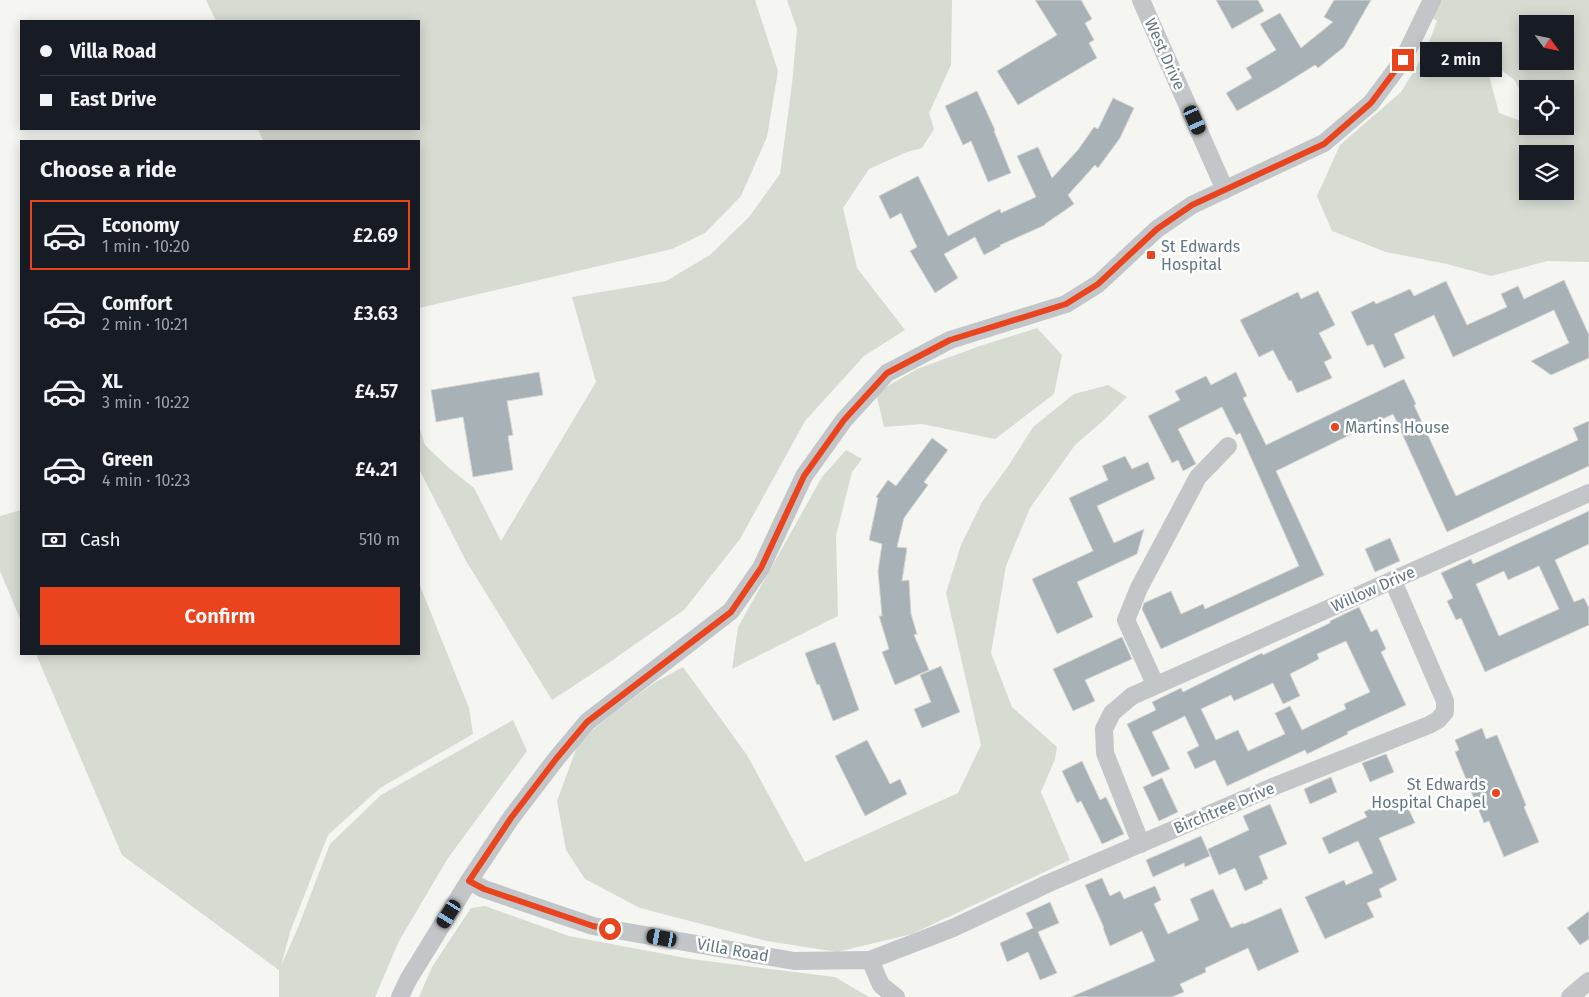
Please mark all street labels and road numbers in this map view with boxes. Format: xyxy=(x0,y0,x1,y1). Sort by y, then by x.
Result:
street label: West Drive xyxy=(1141,15,1189,93)
street label: Willow Drive xyxy=(1328,562,1418,616)
street label: Birchtree Drive xyxy=(1171,778,1277,838)
street label: Villa Road xyxy=(696,934,770,966)

